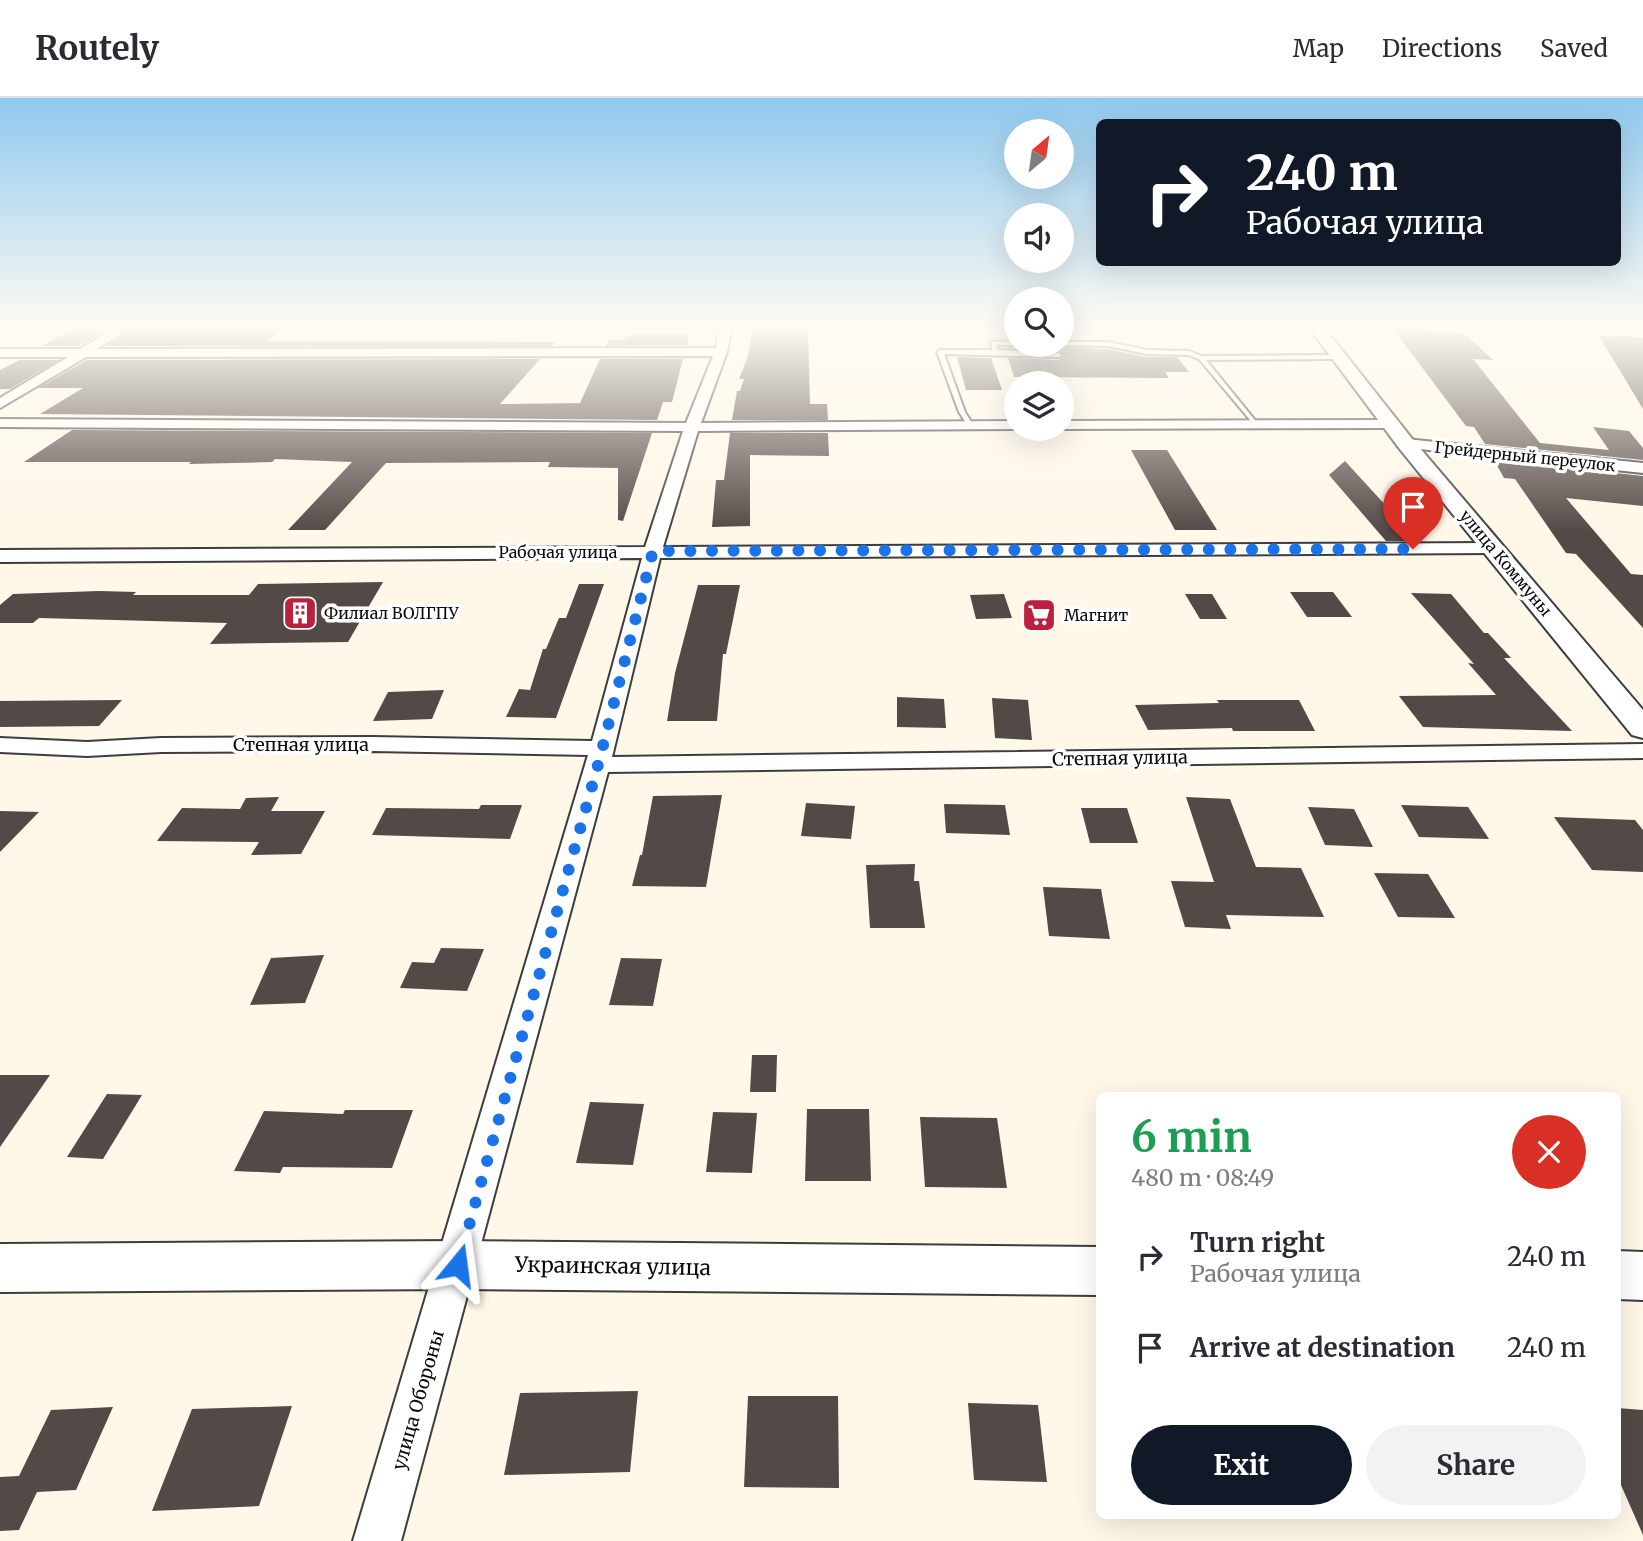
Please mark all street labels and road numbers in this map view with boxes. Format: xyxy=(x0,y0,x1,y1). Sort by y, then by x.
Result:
street label: Грейдерный переулок xyxy=(1433,437,1617,475)
street label: улица Коммуны xyxy=(1456,506,1556,620)
street label: Рабочая улица xyxy=(499,542,618,562)
street label: Степная улица xyxy=(233,733,369,756)
street label: Степная улица xyxy=(1052,745,1188,771)
street label: Украинская улица xyxy=(514,1251,711,1281)
street label: улица Обороны xyxy=(387,1327,449,1473)

